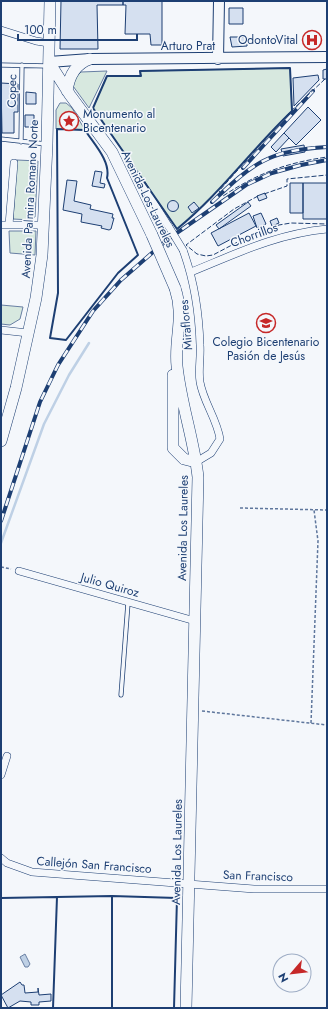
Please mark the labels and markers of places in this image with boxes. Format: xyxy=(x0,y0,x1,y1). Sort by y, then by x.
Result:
hospital icon: OdontoVital xyxy=(301,29,323,51)
place label: OdontoVital xyxy=(238,31,298,49)
place label: Monumento al Bicentenario xyxy=(83,105,155,137)
place icon: Monumento al Bicentenario xyxy=(58,110,80,132)
school or university icon: Colegio Bicentenario Pasión de Jesús xyxy=(255,312,277,334)
place label: Colegio Bicentenario Pasión de Jesús xyxy=(213,333,320,365)

